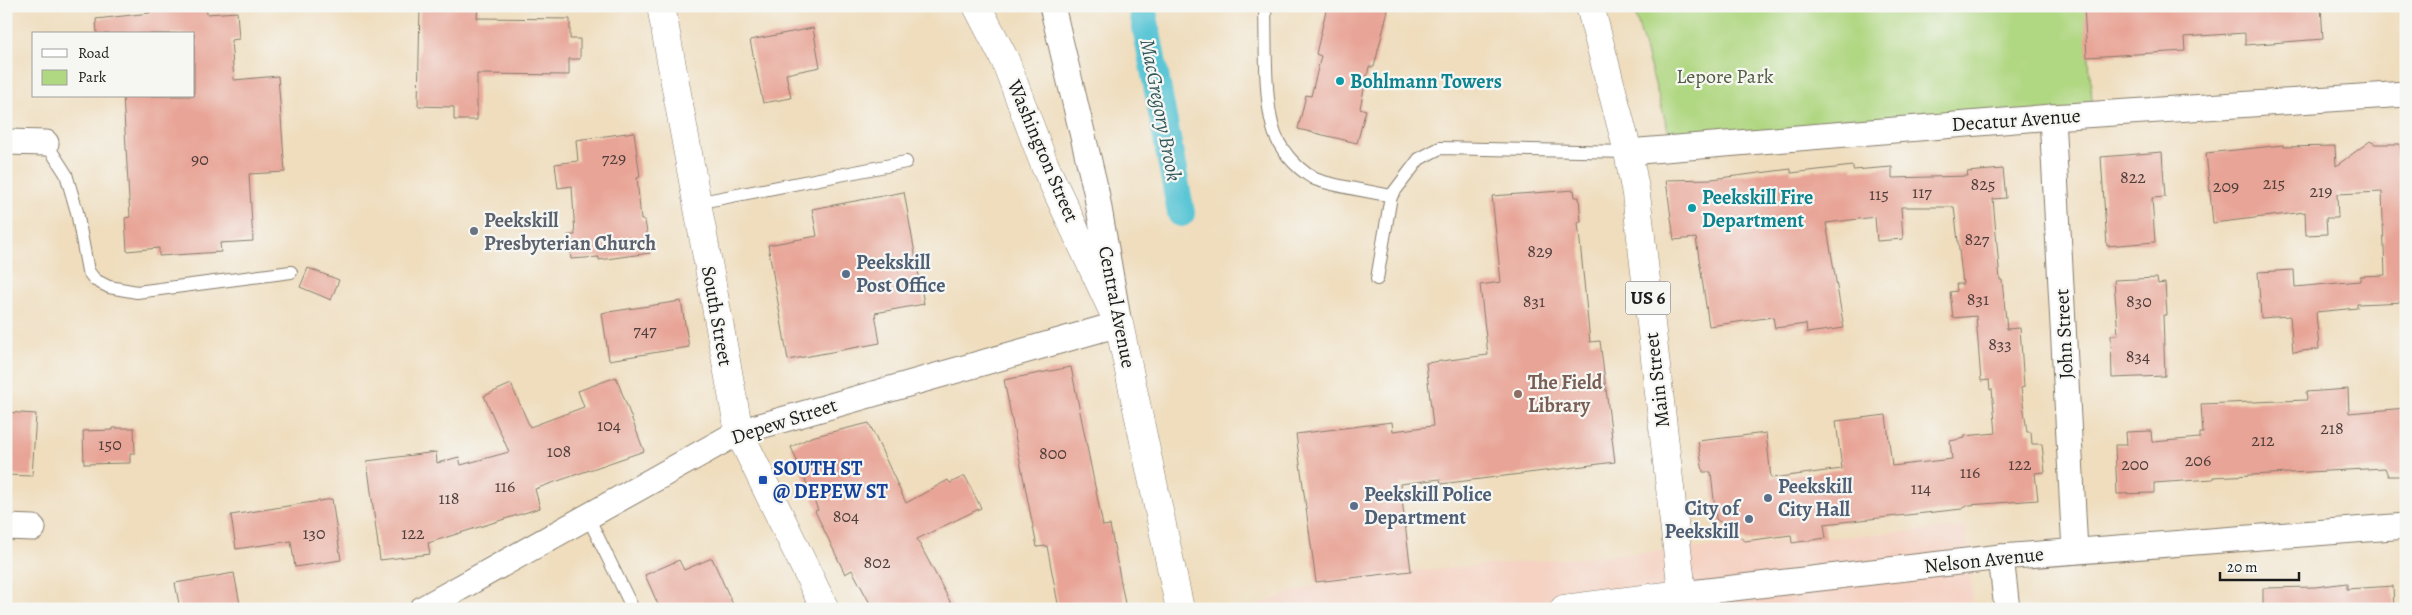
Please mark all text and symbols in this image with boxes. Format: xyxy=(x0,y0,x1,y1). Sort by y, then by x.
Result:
legend xyxy=(32,32,195,98)
water label: MacGregory Brook xyxy=(1133,36,1189,184)
text: Road xyxy=(78,43,110,63)
park label: Lepore Park xyxy=(1676,63,1774,90)
text: Park xyxy=(78,67,107,87)
place label: Bohlmann Towers xyxy=(1350,68,1502,95)
street label: Washington Street xyxy=(1000,75,1085,227)
marker: Bohlmann Towers xyxy=(1334,75,1346,87)
street label: Decatur Avenue xyxy=(1951,102,2081,138)
house number: 729 xyxy=(602,146,626,170)
house number: 90 xyxy=(191,147,209,171)
house number: 822 xyxy=(2120,165,2146,189)
house number: 215 xyxy=(2263,171,2285,195)
house number: 825 xyxy=(1970,172,1996,196)
house number: 209 xyxy=(2213,174,2239,198)
house number: 219 xyxy=(2310,179,2332,203)
house number: 117 xyxy=(1912,180,1932,204)
house number: 115 xyxy=(1869,182,1889,206)
place label: Peekskill Fire Department xyxy=(1702,184,1813,234)
marker: Peekskill Fire Department xyxy=(1686,202,1698,214)
place label: Peekskill Presbyterian Church xyxy=(484,207,656,257)
marker: Peekskill Presbyterian Church xyxy=(468,225,480,237)
house number: 827 xyxy=(1965,227,1990,251)
house number: 829 xyxy=(1527,239,1553,263)
street label: Central Avenue xyxy=(1092,244,1142,370)
place label: Peekskill Post Office xyxy=(856,249,945,299)
street label: South Street xyxy=(695,264,739,369)
marker: Peekskill Post Office xyxy=(840,268,852,280)
road number: US 6 xyxy=(1626,282,1670,314)
house number: 831 xyxy=(1967,287,1989,311)
street label: John Street xyxy=(2048,288,2080,380)
house number: 831 xyxy=(1523,289,1545,313)
house number: 830 xyxy=(2126,289,2152,313)
house number: 747 xyxy=(633,318,657,342)
street label: Main Street xyxy=(1638,330,1676,429)
house number: 833 xyxy=(1988,332,2012,356)
house number: 834 xyxy=(2126,344,2150,368)
place label: The Field Library xyxy=(1528,369,1603,419)
marker: The Field Library xyxy=(1512,388,1524,400)
street label: Depew Street xyxy=(728,391,841,451)
house number: 104 xyxy=(597,413,621,437)
house number: 218 xyxy=(2320,416,2344,440)
house number: 212 xyxy=(2251,428,2275,452)
house number: 150 xyxy=(98,432,122,456)
house number: 108 xyxy=(547,439,571,463)
house number: 800 xyxy=(1039,441,1067,465)
house number: 206 xyxy=(2185,448,2211,472)
house number: 122 xyxy=(2008,452,2032,476)
house number: 200 xyxy=(2121,452,2149,476)
place label: SOUTH ST @ DEPEW ST xyxy=(773,455,888,505)
house number: 116 xyxy=(1960,460,1980,484)
place label: Peekskill City Hall xyxy=(1778,473,1853,523)
house number: 116 xyxy=(495,474,515,498)
marker: SOUTH ST @ DEPEW ST xyxy=(757,474,769,486)
house number: 114 xyxy=(1911,476,1931,500)
place label: Peekskill Police Department xyxy=(1364,481,1492,531)
house number: 118 xyxy=(438,486,460,510)
marker: Peekskill City Hall xyxy=(1762,492,1774,504)
place label: City of Peekskill xyxy=(1665,495,1742,545)
marker: Peekskill Police Department xyxy=(1348,500,1360,512)
house number: 804 xyxy=(833,504,859,528)
marker: City of Peekskill xyxy=(1743,513,1755,525)
house number: 130 xyxy=(302,521,326,545)
house number: 122 xyxy=(401,521,425,545)
street label: Nelson Avenue xyxy=(1923,540,2045,580)
house number: 802 xyxy=(864,550,891,574)
scale bar xyxy=(2220,550,2298,582)
text: 20 m xyxy=(2227,557,2258,577)

